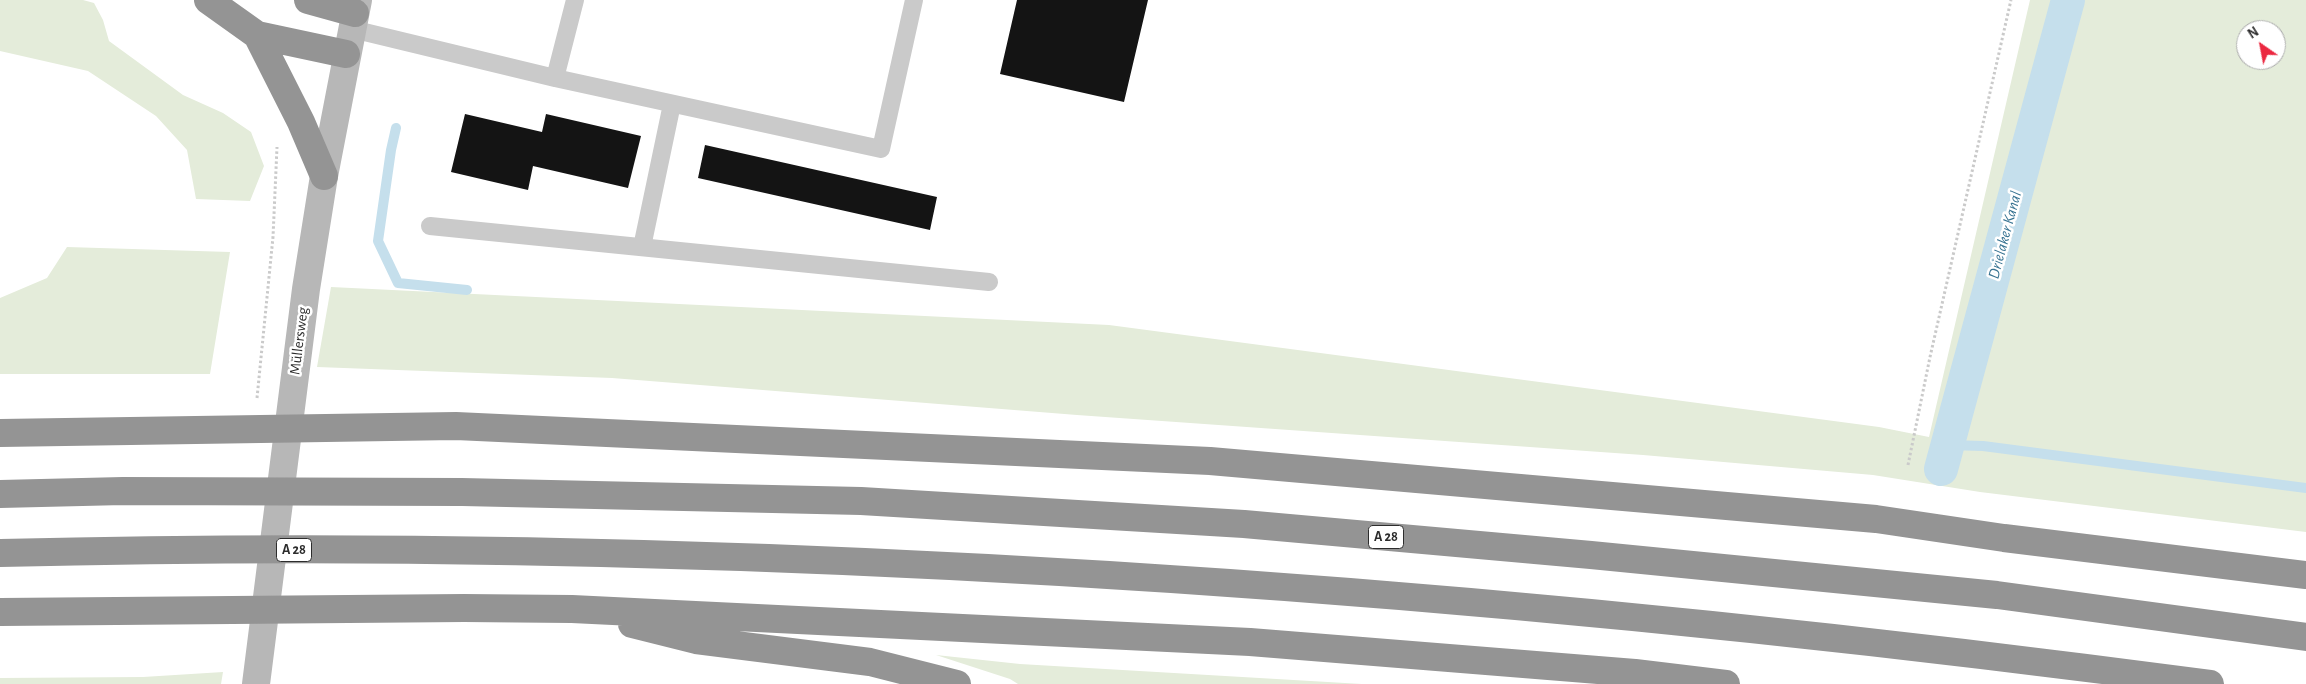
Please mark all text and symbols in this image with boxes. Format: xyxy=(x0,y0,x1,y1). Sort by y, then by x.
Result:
north arrow xyxy=(2236,20,2286,70)
text: N xyxy=(2245,25,2261,42)
water label: Drielaker Kanal xyxy=(1984,189,2026,281)
street label: Müllersweg xyxy=(286,306,312,376)
road number: A 28 xyxy=(1368,526,1404,548)
road number: A 28 xyxy=(276,538,312,562)

